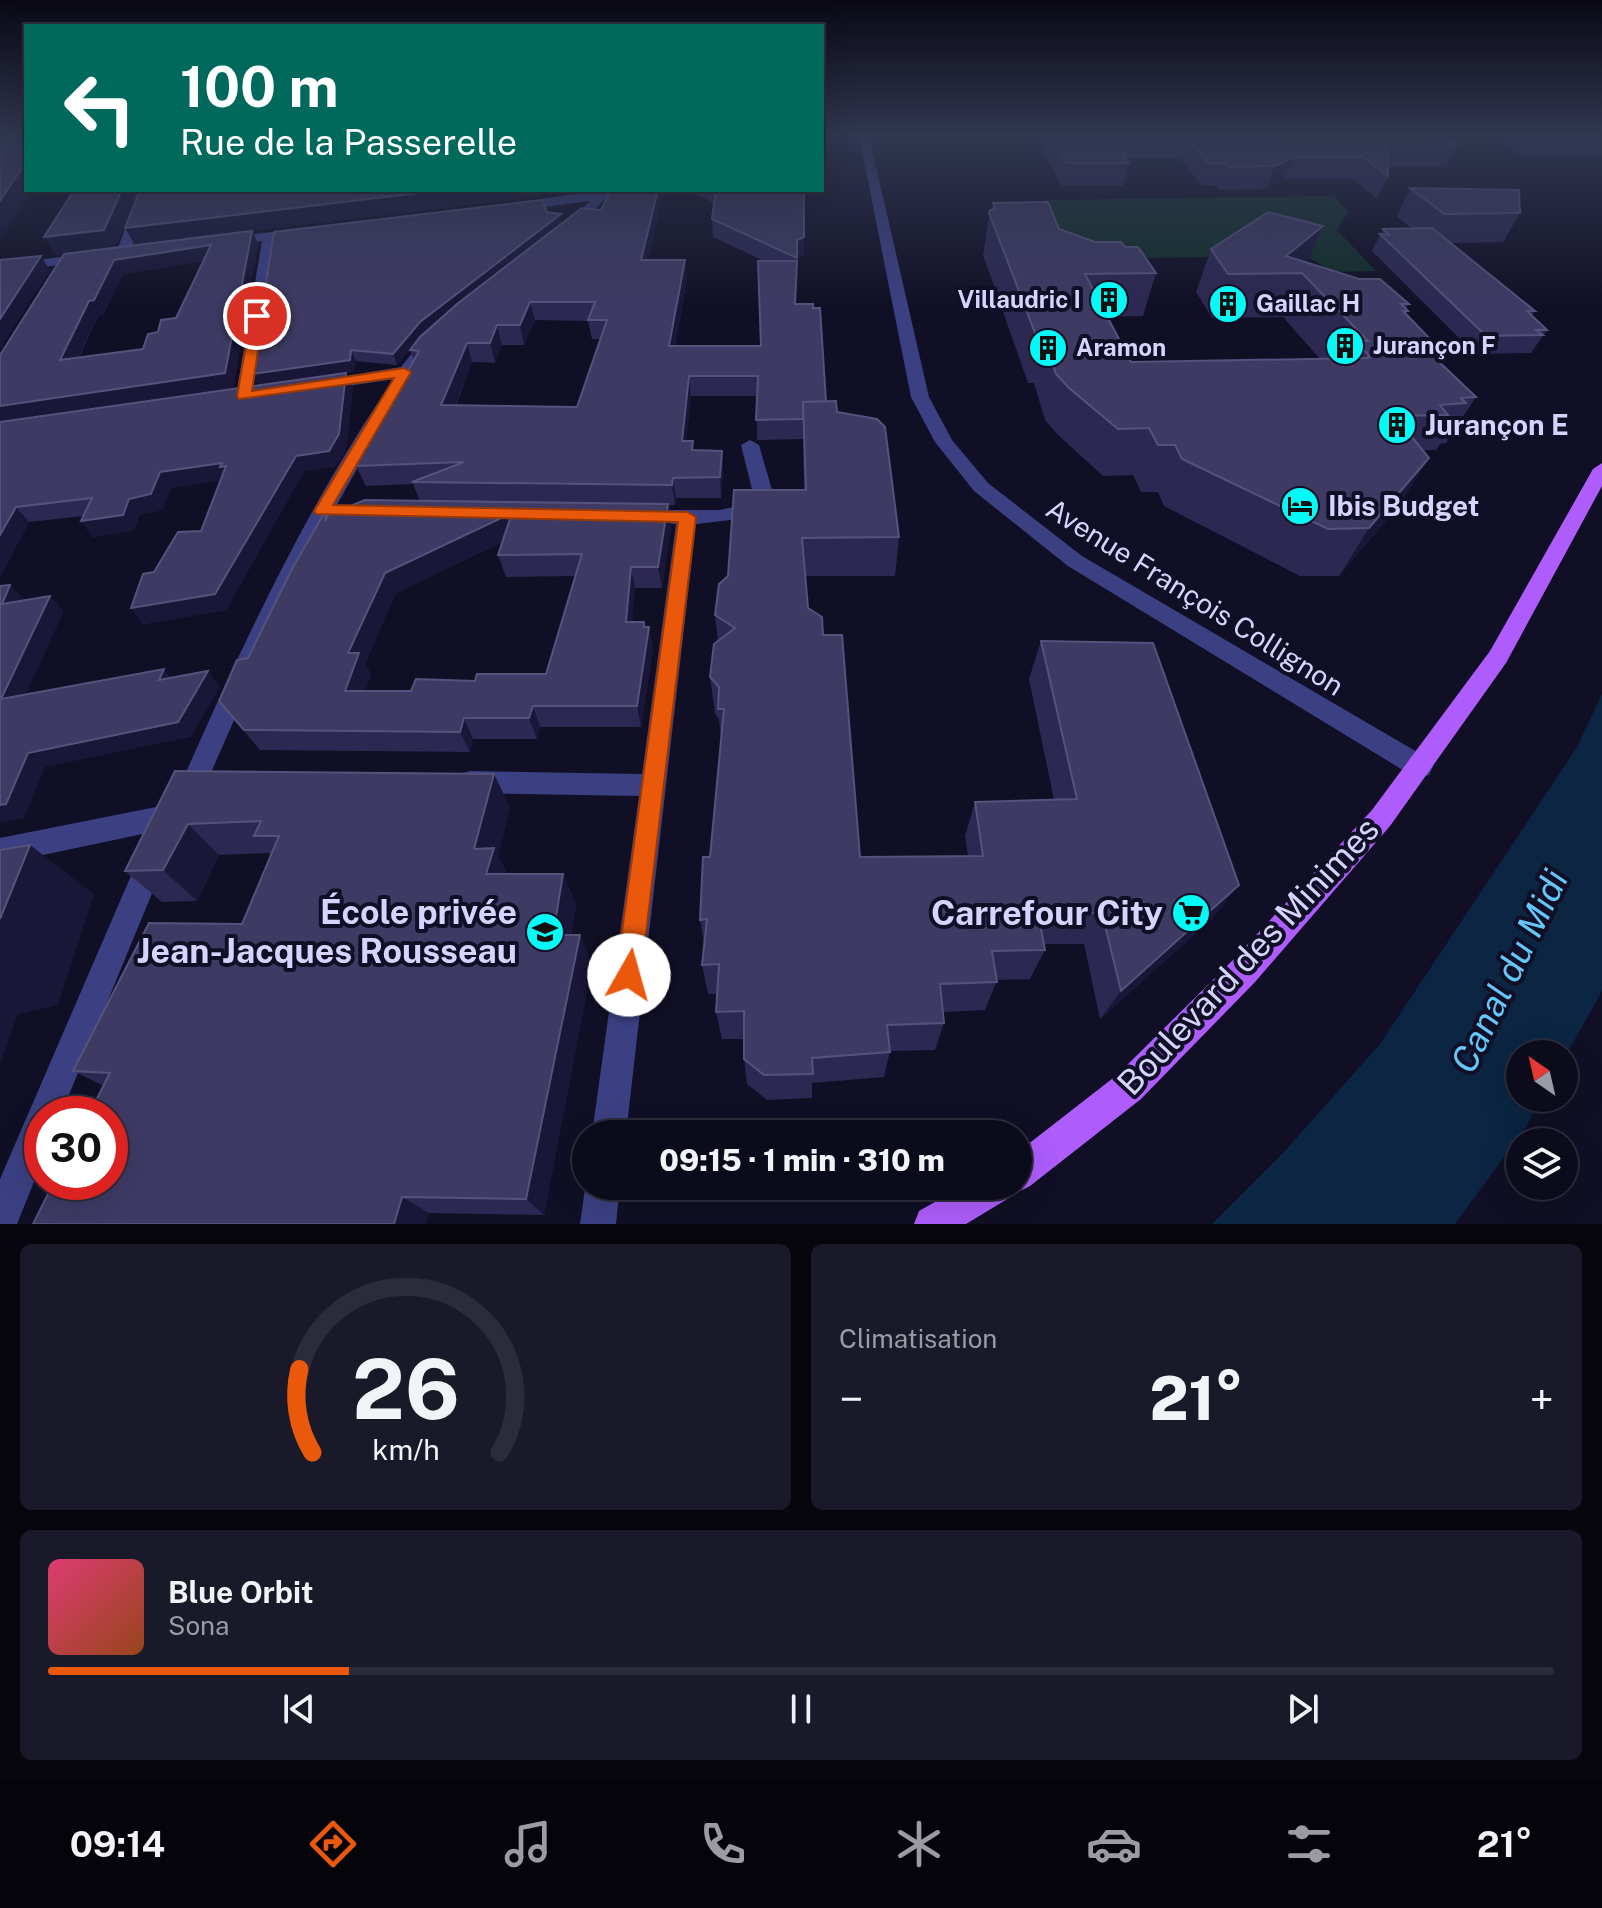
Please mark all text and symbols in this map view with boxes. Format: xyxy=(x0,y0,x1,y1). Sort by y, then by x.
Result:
text: 100 m xyxy=(180,54,339,120)
icon: left xyxy=(48,56,152,160)
text: Rue de la Passerelle xyxy=(180,121,517,163)
building icon: Villaudric I xyxy=(1088,279,1130,321)
pin xyxy=(223,282,291,350)
building icon: Gaillac H xyxy=(1207,283,1249,325)
place label: Villaudric I xyxy=(958,285,1081,313)
place label: Gaillac H xyxy=(1256,289,1360,317)
icon: arrive xyxy=(235,294,279,338)
building icon: Jurançon F xyxy=(1324,325,1366,367)
building icon: Aramon xyxy=(1027,327,1069,369)
place label: Jurançon F xyxy=(1373,331,1496,360)
place label: Aramon xyxy=(1076,333,1166,361)
building icon: Jurançon E xyxy=(1376,404,1418,446)
place label: Jurançon E xyxy=(1425,408,1569,441)
hotel icon: Ibis Budget xyxy=(1279,485,1321,527)
place label: Ibis Budget xyxy=(1328,489,1479,522)
street label: Avenue François Collignon xyxy=(1041,491,1350,702)
street label: Boulevard des Minimes xyxy=(1109,809,1387,1103)
water label: Canal du Midi xyxy=(1442,863,1576,1079)
place label: École privée Jean-Jacques Rousseau xyxy=(137,892,517,971)
supermarket icon: Carrefour City xyxy=(1170,892,1212,934)
place label: Carrefour City xyxy=(931,893,1163,933)
school or university icon: École privée Jean-Jacques Rousseau xyxy=(524,911,566,953)
position arrow xyxy=(587,933,671,1017)
north arrow xyxy=(1506,1040,1578,1112)
map controls xyxy=(1506,1040,1578,1200)
speed limit sign: 30 xyxy=(24,1096,128,1200)
button: layers xyxy=(1506,1128,1578,1200)
text: 09:15 · 1 min · 310 m xyxy=(659,1142,945,1178)
text: Climatisation xyxy=(839,1323,997,1354)
text: 26 xyxy=(352,1340,459,1438)
text: 21° xyxy=(1149,1363,1244,1434)
text: − xyxy=(839,1373,863,1425)
text: + xyxy=(1530,1373,1554,1425)
text: km/h xyxy=(372,1433,439,1466)
text: Blue Orbit xyxy=(168,1574,314,1610)
text: Sona xyxy=(168,1610,229,1641)
icon: previous xyxy=(277,1687,321,1731)
icon: pause xyxy=(779,1687,823,1731)
icon: next xyxy=(1281,1687,1325,1731)
icon: directions xyxy=(305,1816,361,1872)
icon: music xyxy=(500,1816,556,1872)
icon: phone xyxy=(695,1816,751,1872)
icon: climate xyxy=(891,1816,947,1872)
icon: car xyxy=(1086,1816,1142,1872)
icon: filters xyxy=(1281,1816,1337,1872)
text: 09:14 xyxy=(70,1823,165,1865)
text: 21° xyxy=(1477,1823,1532,1865)

